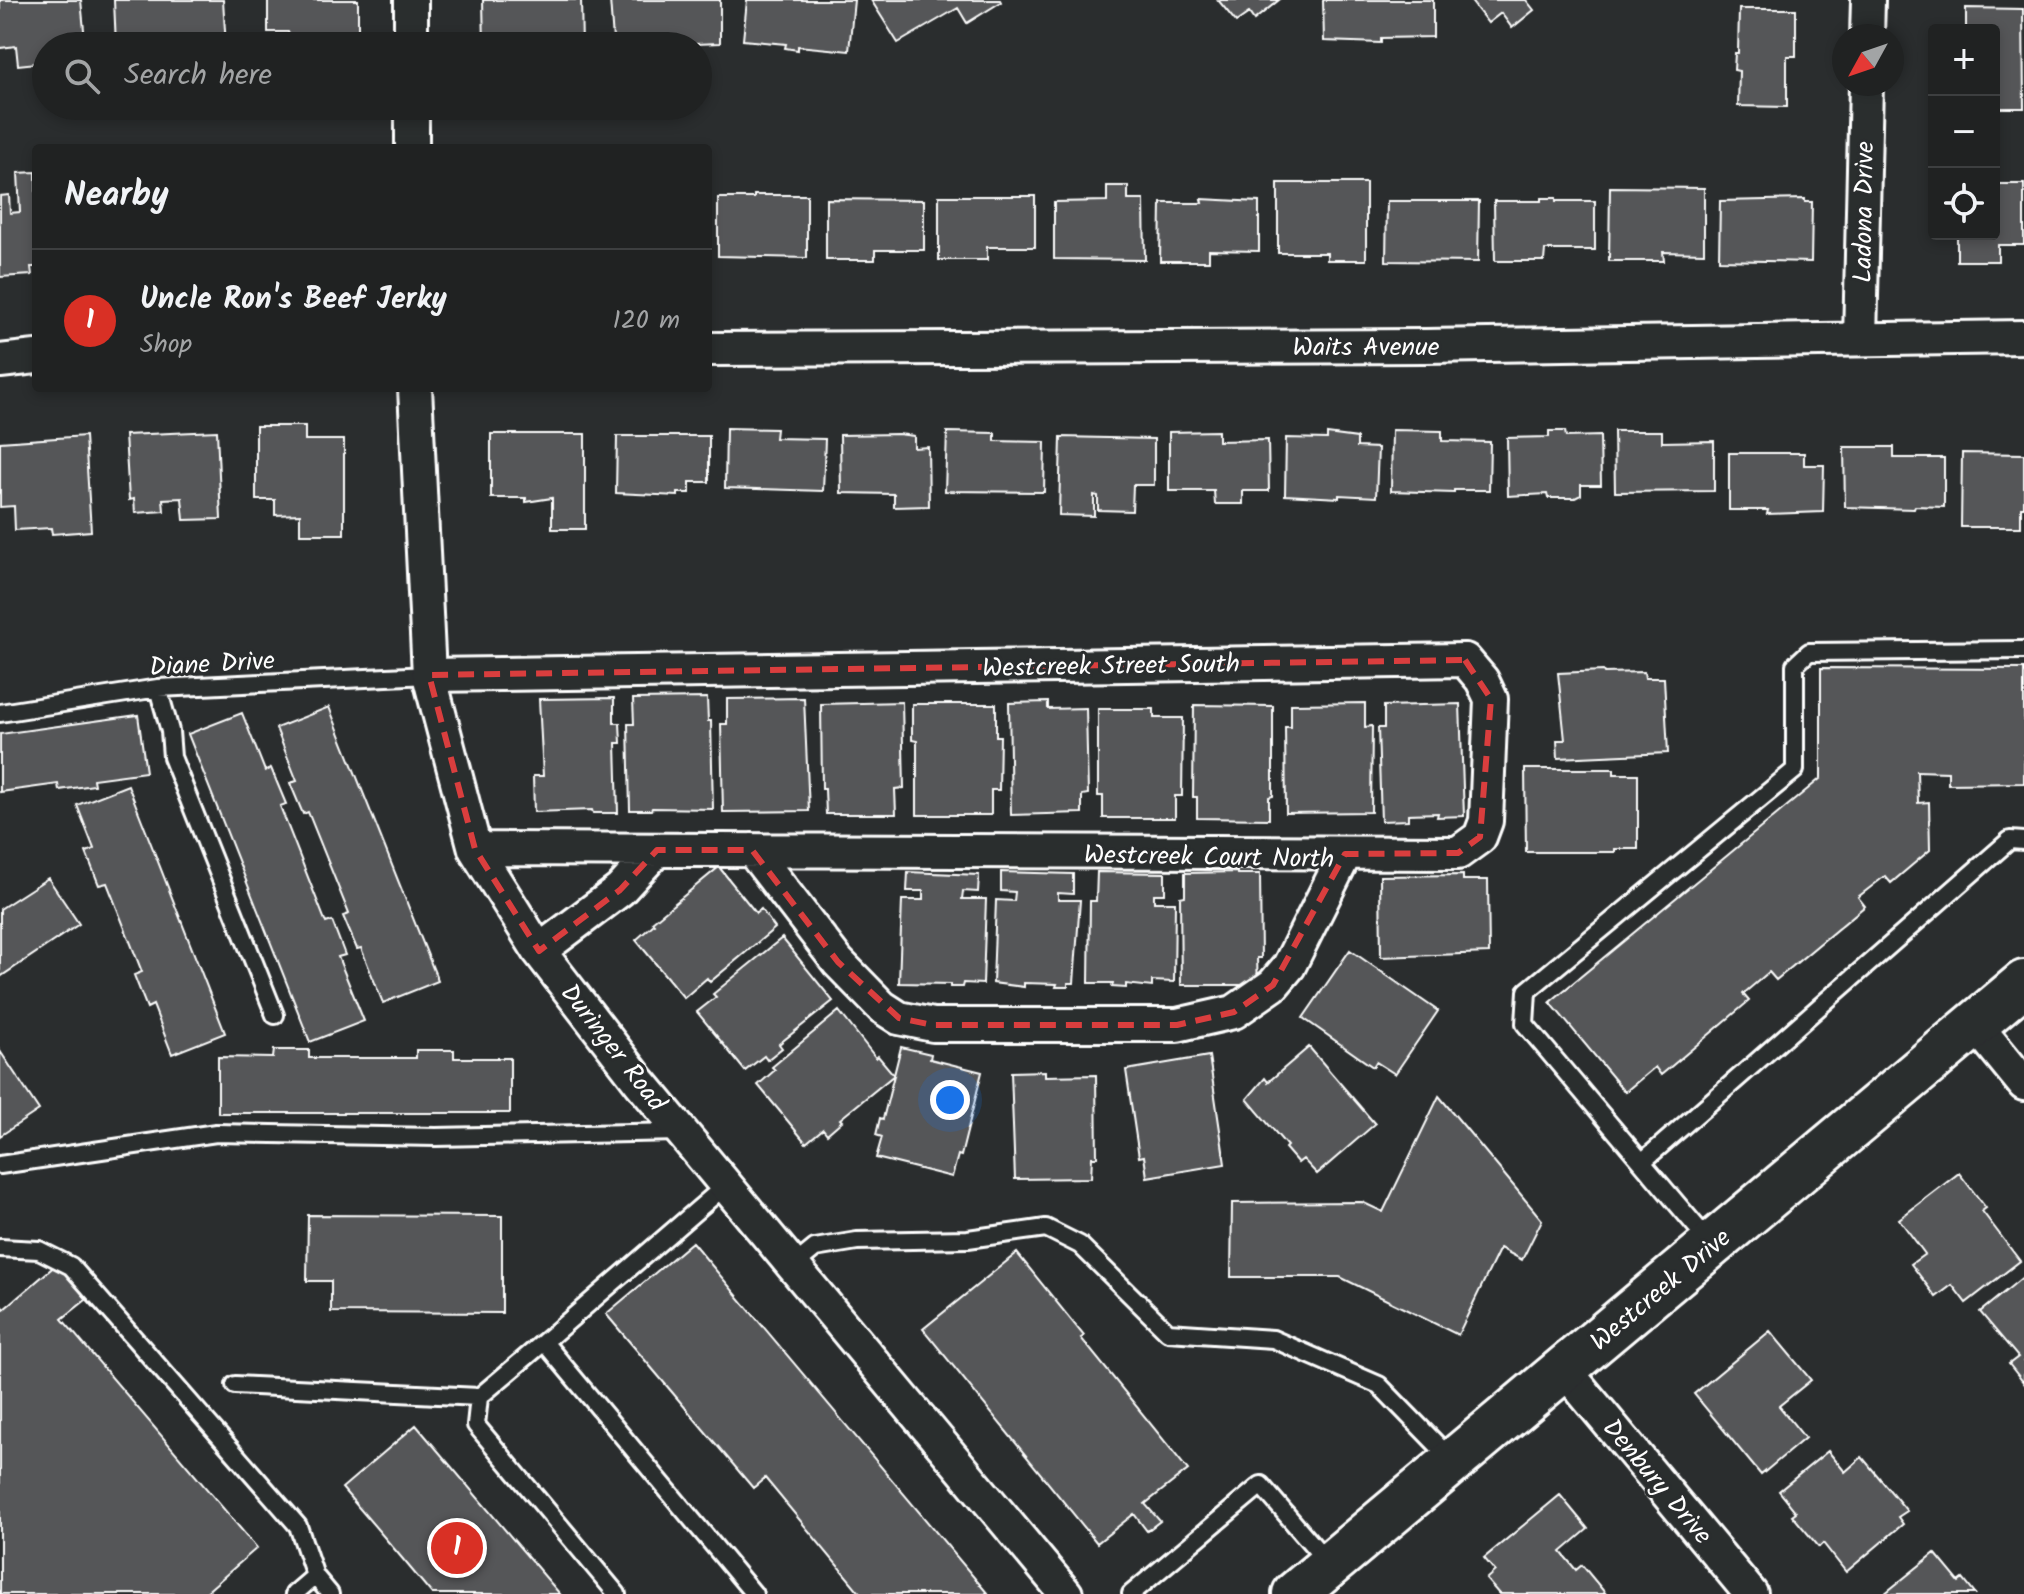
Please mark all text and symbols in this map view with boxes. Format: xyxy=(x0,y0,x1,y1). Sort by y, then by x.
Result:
north arrow xyxy=(1832,24,1904,96)
map controls xyxy=(1928,24,2000,240)
button: + xyxy=(1928,24,2000,96)
search box xyxy=(32,32,712,120)
text: Search here xyxy=(124,52,272,100)
icon: search xyxy=(60,54,104,98)
button: − xyxy=(1928,96,2000,168)
street label: Ladona Drive xyxy=(1843,140,1887,283)
button: locate xyxy=(1928,168,2000,240)
text: Nearby xyxy=(64,169,169,223)
text: Uncle Ron's Beef Jerky xyxy=(140,276,447,324)
text: 1 xyxy=(86,300,94,342)
text: 120 m xyxy=(613,300,680,342)
text: Shop xyxy=(140,324,192,366)
street label: Waits Avenue xyxy=(1293,327,1440,369)
street label: Diane Drive xyxy=(148,641,276,689)
street label: Westcreek Street South xyxy=(982,644,1240,690)
street label: Westcreek Court North xyxy=(1083,835,1334,881)
street label: Duringer Road xyxy=(549,975,677,1122)
your location xyxy=(930,1080,970,1120)
street label: Westcreek Drive xyxy=(1581,1218,1742,1362)
street label: Denbury Drive xyxy=(1591,1410,1722,1555)
pin: 1 xyxy=(431,1518,483,1578)

